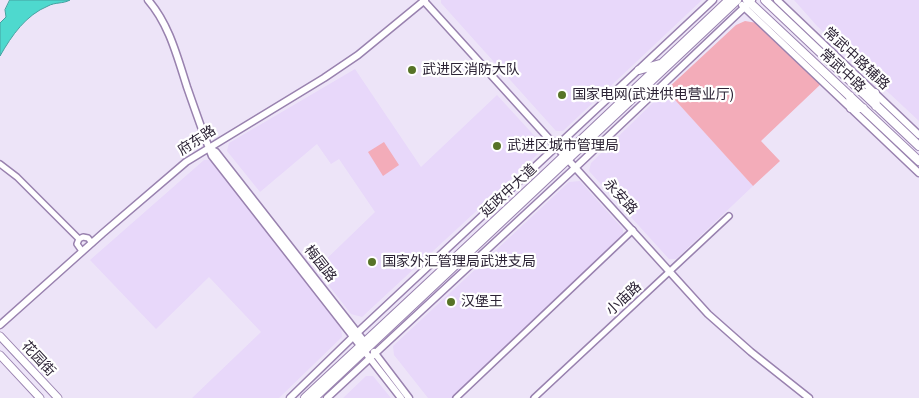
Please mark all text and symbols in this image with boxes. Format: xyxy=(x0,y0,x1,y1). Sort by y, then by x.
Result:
street label: 常武中路辅路 xyxy=(820,24,892,94)
street label: 常武中路 xyxy=(816,46,868,96)
place label: 武进区消防大队 xyxy=(422,62,520,78)
marker: 武进区消防大队 xyxy=(406,64,418,76)
place label: 国家电网(武进供电营业厅) xyxy=(572,87,734,103)
marker: 国家电网(武进供电营业厅) xyxy=(556,89,568,101)
street label: 府东路 xyxy=(175,123,219,159)
place label: 武进区城市管理局 xyxy=(507,138,619,154)
marker: 武进区城市管理局 xyxy=(491,140,503,152)
street label: 延政中大道 xyxy=(478,161,540,221)
street label: 永安路 xyxy=(600,176,640,218)
street label: 梅园路 xyxy=(300,242,340,286)
place label: 国家外汇管理局武进支局 xyxy=(382,254,536,270)
marker: 国家外汇管理局武进支局 xyxy=(366,256,378,268)
street label: 小庙路 xyxy=(603,279,645,319)
place label: 汉堡王 xyxy=(461,294,503,310)
marker: 汉堡王 xyxy=(445,296,457,308)
street label: 花园街 xyxy=(18,338,58,380)

